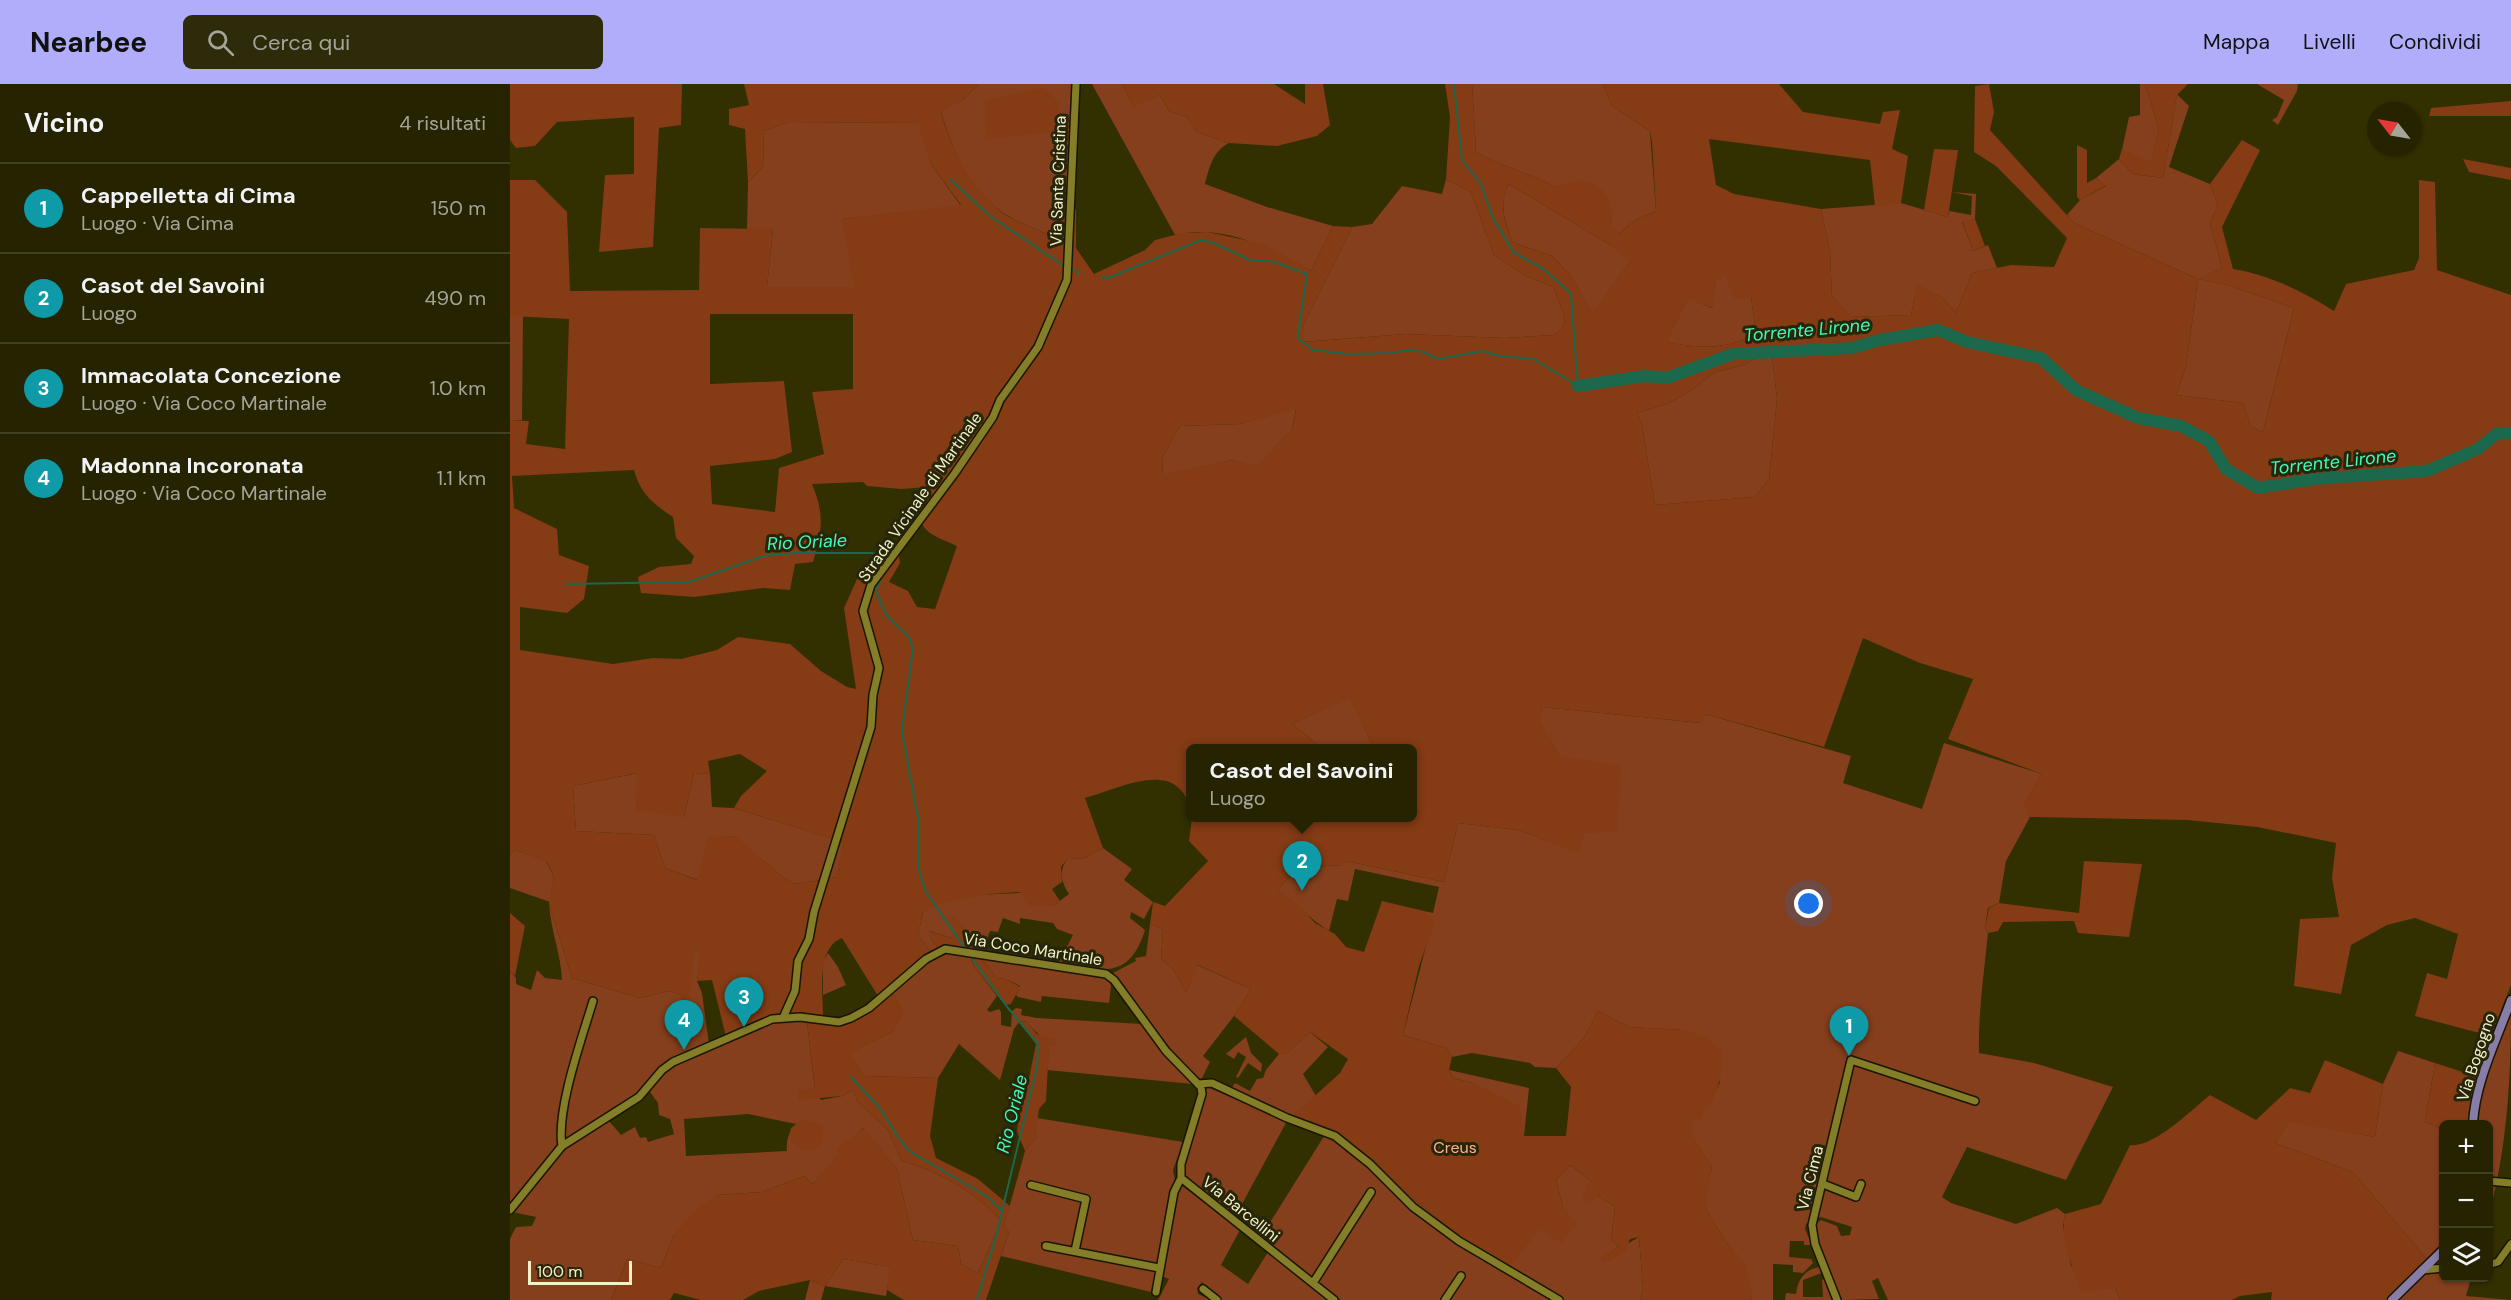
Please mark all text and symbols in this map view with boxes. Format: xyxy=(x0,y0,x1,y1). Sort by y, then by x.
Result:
search box xyxy=(183,15,603,69)
text: Nearbee xyxy=(30,24,147,61)
icon: search xyxy=(204,26,237,59)
text: Cerca qui xyxy=(252,28,350,57)
text: Mappa xyxy=(2203,28,2270,56)
text: Livelli xyxy=(2303,28,2356,56)
text: Condividi xyxy=(2389,28,2481,56)
north arrow xyxy=(2367,102,2421,156)
text: Vicino xyxy=(24,106,104,140)
text: 4 risultati xyxy=(399,110,486,136)
street label: Via Santa Cristina xyxy=(1045,115,1071,247)
text: Cappelletta di Cima xyxy=(81,181,296,210)
text: 1 xyxy=(40,195,47,221)
text: 150 m xyxy=(431,195,486,221)
text: Luogo · Via Cima xyxy=(81,210,234,236)
text: Casot del Savoini xyxy=(81,271,265,300)
text: 2 xyxy=(38,285,49,311)
text: 490 m xyxy=(424,285,486,311)
text: Luogo xyxy=(81,300,137,326)
water label: Torrente Lirone xyxy=(1743,313,1871,347)
text: Immacolata Concezione xyxy=(81,361,341,390)
text: 3 xyxy=(37,375,50,401)
text: 1.0 km xyxy=(430,375,486,401)
text: Luogo · Via Coco Martinale xyxy=(81,390,327,416)
street label: Strada Vicinale di Martinale xyxy=(853,408,987,586)
water label: Torrente Lirone xyxy=(2269,443,2397,481)
text: Madonna Incoronata xyxy=(81,451,304,480)
text: 4 xyxy=(37,465,50,491)
text: 1.1 km xyxy=(437,465,486,491)
text: Luogo · Via Coco Martinale xyxy=(81,480,327,506)
water label: Rio Oriale xyxy=(766,528,848,556)
popup xyxy=(1186,744,1417,822)
text: Casot del Savoini xyxy=(1209,756,1394,785)
text: Luogo xyxy=(1209,785,1266,811)
pin: 2 xyxy=(1282,842,1322,891)
your location xyxy=(1794,889,1823,918)
street label: Via Coco Martinale xyxy=(962,928,1104,970)
pin: 3 xyxy=(724,978,764,1027)
pin: 4 xyxy=(664,1000,704,1050)
pin: 1 xyxy=(1830,1006,1868,1056)
street label: Via Bogogno xyxy=(2452,1010,2500,1104)
water label: Rio Oriale xyxy=(991,1072,1033,1156)
map controls xyxy=(2439,1120,2493,1282)
button: + xyxy=(2439,1120,2493,1174)
park label: Creus xyxy=(1433,1137,1477,1158)
street label: Via Cima xyxy=(1792,1144,1828,1212)
street label: Via Barcellini xyxy=(1198,1171,1284,1247)
button: − xyxy=(2439,1174,2493,1228)
button: layers xyxy=(2439,1228,2493,1282)
scale bar xyxy=(528,1258,632,1286)
text: 100 m xyxy=(537,1261,582,1282)

